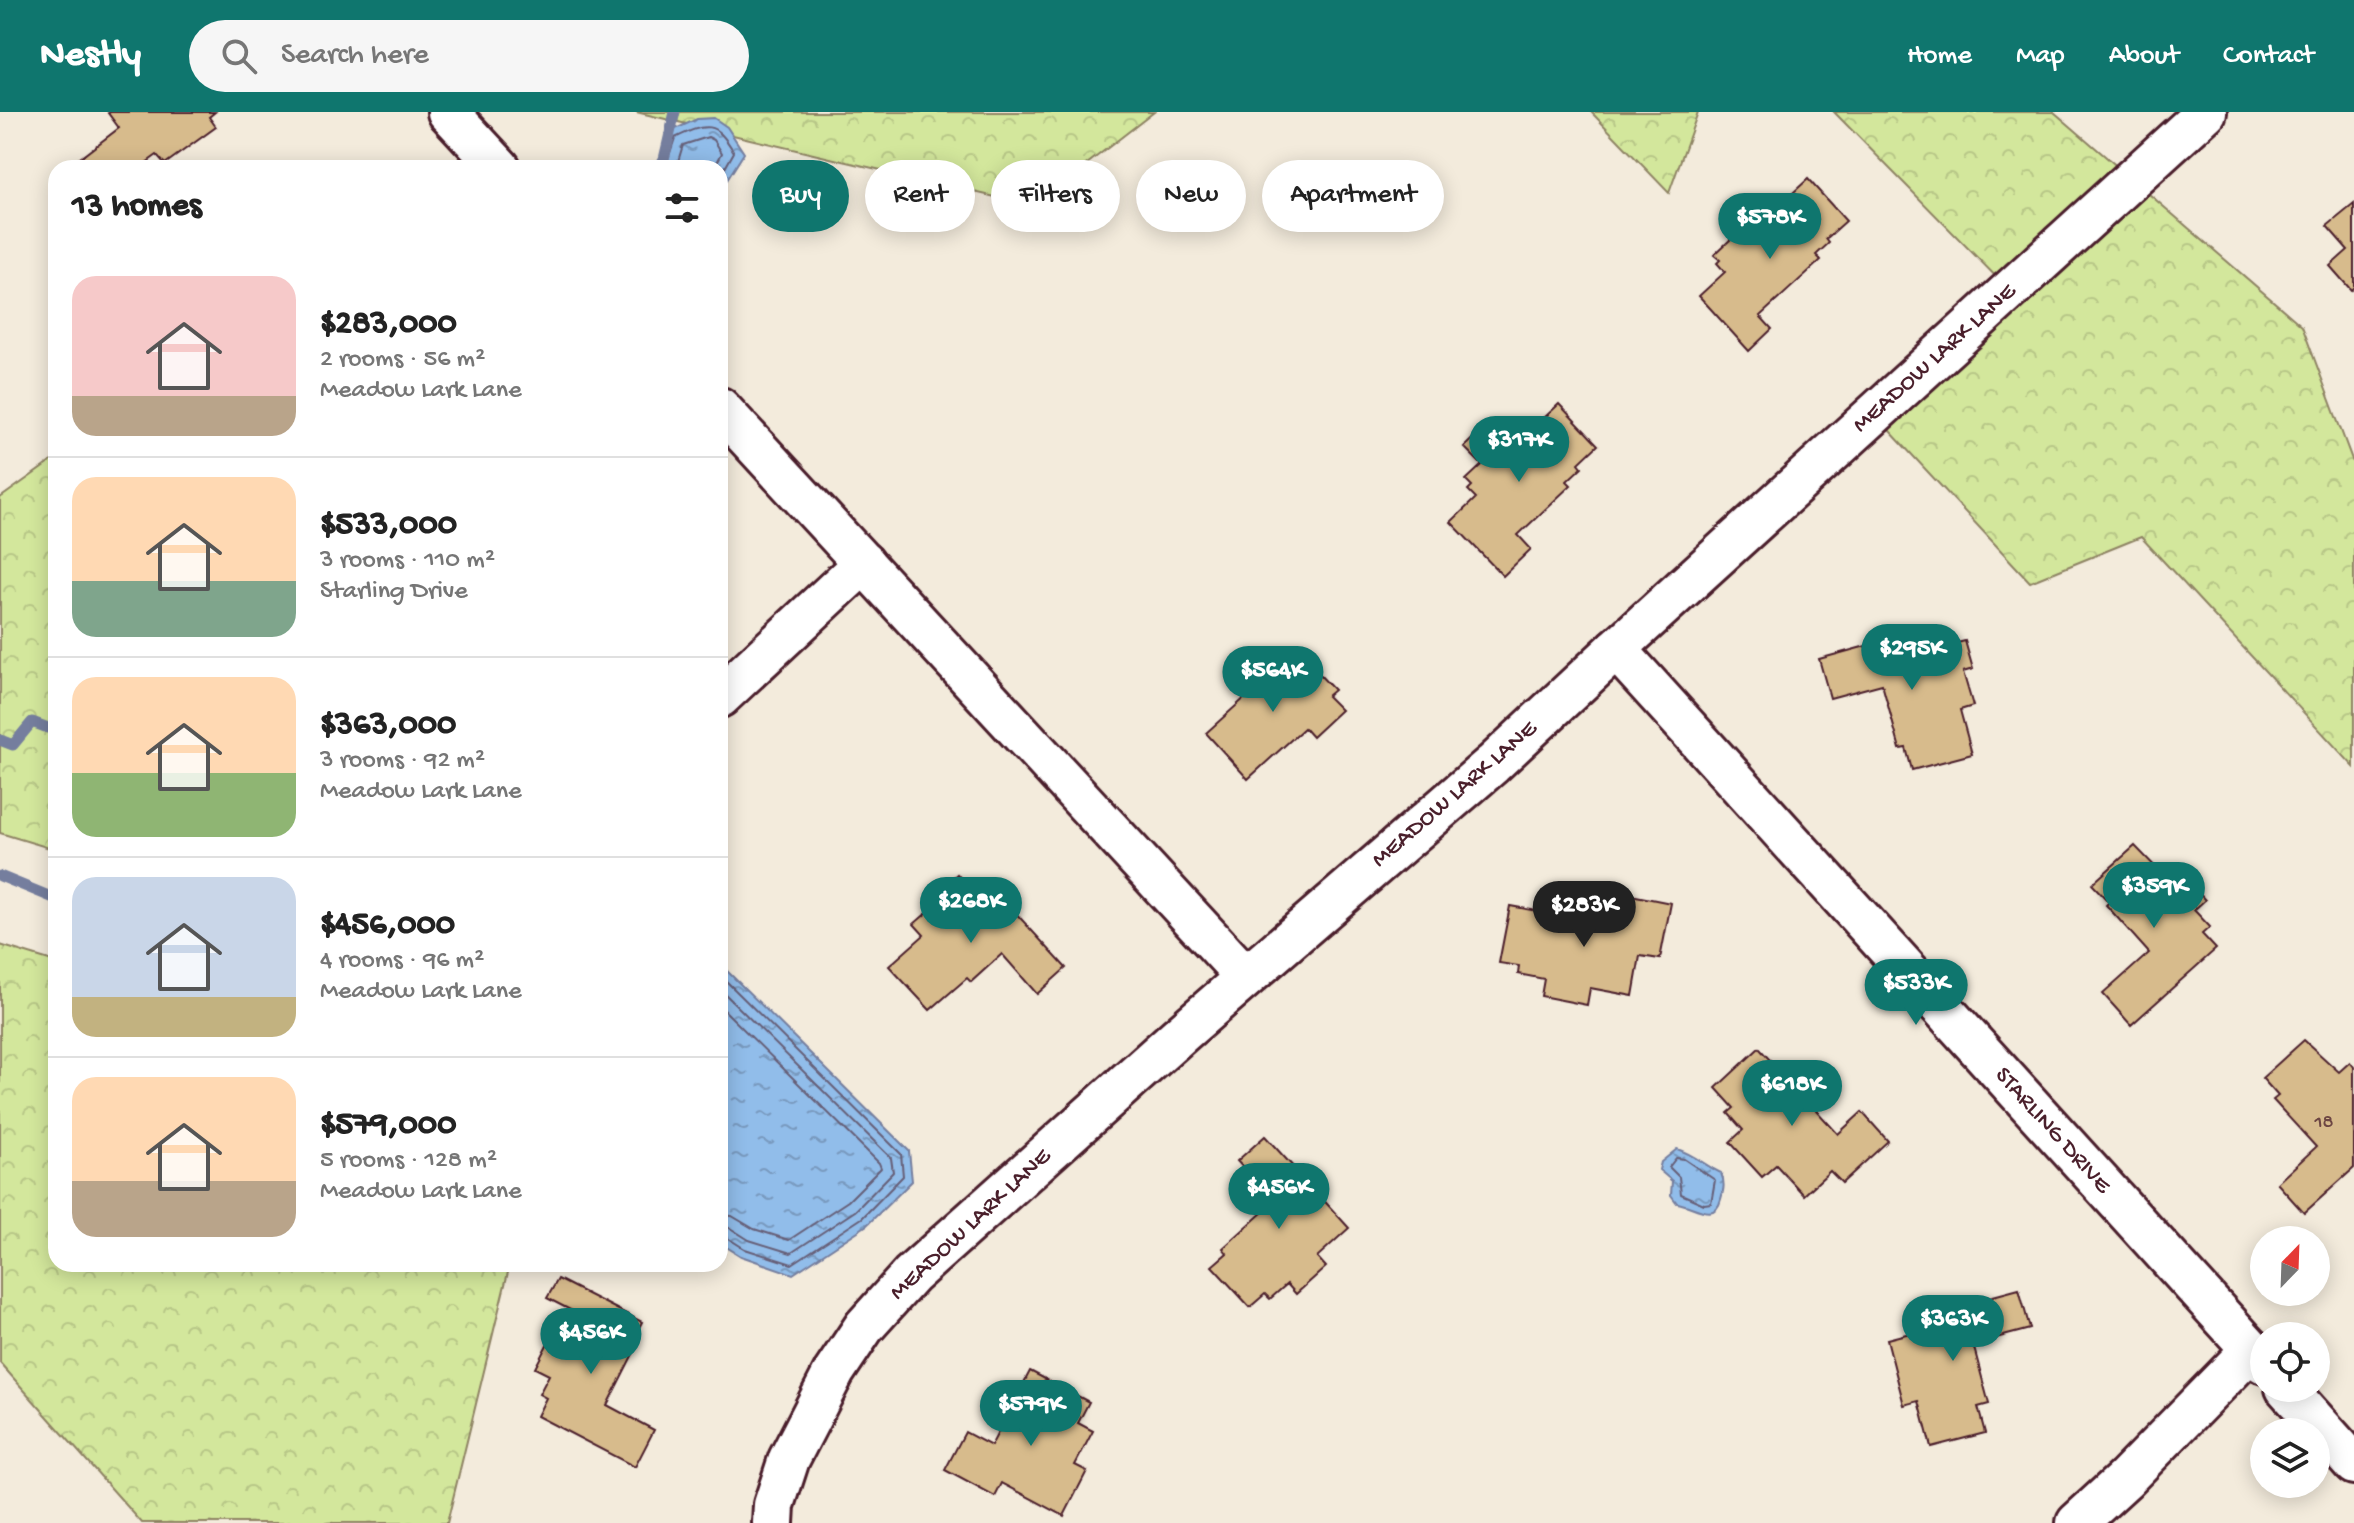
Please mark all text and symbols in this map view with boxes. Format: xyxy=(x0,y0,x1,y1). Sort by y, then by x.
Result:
search box xyxy=(189,20,749,92)
text: Nestly xyxy=(40,34,141,78)
icon: search xyxy=(217,34,261,78)
text: Search here xyxy=(281,39,429,74)
text: Home xyxy=(1907,40,1972,73)
text: Map xyxy=(2016,40,2065,73)
text: About xyxy=(2109,40,2179,73)
text: Contact xyxy=(2223,40,2314,73)
chip: Buy xyxy=(752,160,849,232)
chip: Rent xyxy=(865,160,975,232)
chip: Filters xyxy=(991,160,1120,232)
chip: New xyxy=(1136,160,1246,232)
chip: Apartment xyxy=(1262,160,1444,232)
icon: filters xyxy=(660,186,704,230)
text: 13 homes xyxy=(72,188,202,228)
pin: $578K xyxy=(1714,193,1826,261)
text: $578K xyxy=(1736,203,1804,234)
street label: MEADOW LARK LANE xyxy=(1847,277,2023,440)
text: $283,000 xyxy=(320,305,457,345)
icon: home xyxy=(136,308,232,404)
text: 2 rooms · 56 m² xyxy=(320,345,485,376)
text: Meadow Lark Lane xyxy=(320,376,522,407)
pin: $317K xyxy=(1463,416,1575,484)
text: $317K xyxy=(1487,426,1551,457)
text: $533,000 xyxy=(320,506,457,546)
icon: home xyxy=(136,509,232,605)
text: 3 rooms · 110 m² xyxy=(320,546,495,577)
text: Starling Drive xyxy=(320,577,468,608)
pin: $295K xyxy=(1856,624,1968,692)
text: $295K xyxy=(1879,634,1945,665)
pin: $564K xyxy=(1217,646,1329,714)
text: $564K xyxy=(1240,656,1306,687)
text: $363,000 xyxy=(320,706,456,746)
icon: home xyxy=(136,709,232,805)
street label: MEADOW LARK LANE xyxy=(1366,715,1545,875)
text: 3 rooms · 92 m² xyxy=(320,746,485,777)
text: Meadow Lark Lane xyxy=(320,777,522,808)
pin: $359K xyxy=(2098,862,2210,930)
text: $359K xyxy=(2121,872,2187,903)
pin: $268K xyxy=(915,877,1027,945)
pin: $283K xyxy=(1528,881,1640,949)
text: $268K xyxy=(938,887,1004,918)
text: $283K xyxy=(1551,891,1617,922)
text: $456,000 xyxy=(320,906,455,946)
icon: home xyxy=(136,909,232,1005)
text: 4 rooms · 96 m² xyxy=(320,946,484,977)
pin: $533K xyxy=(1860,959,1972,1027)
text: $533K xyxy=(1883,969,1949,1000)
text: Meadow Lark Lane xyxy=(320,977,522,1008)
pin: $618K xyxy=(1736,1060,1848,1128)
street label: STARLING DRIVE xyxy=(1988,1062,2117,1201)
text: $618K xyxy=(1760,1070,1824,1101)
text: $579,000 xyxy=(320,1106,456,1146)
icon: home xyxy=(136,1109,232,1205)
house number: 18 xyxy=(2313,1112,2334,1135)
street label: MEADOW LARK LANE xyxy=(884,1142,1058,1307)
text: 5 rooms · 128 m² xyxy=(320,1146,497,1177)
pin: $456K xyxy=(1223,1163,1335,1231)
text: $456K xyxy=(1246,1173,1312,1204)
text: Meadow Lark Lane xyxy=(320,1177,522,1208)
north arrow xyxy=(2250,1226,2330,1306)
map controls xyxy=(2250,1226,2330,1498)
pin: $363K xyxy=(1897,1295,2009,1363)
text: $363K xyxy=(1920,1305,1986,1336)
pin: $456K xyxy=(535,1308,647,1376)
text: $456K xyxy=(558,1318,624,1349)
button: locate xyxy=(2250,1322,2330,1402)
pin: $579K xyxy=(975,1380,1087,1448)
text: $579K xyxy=(998,1390,1064,1421)
button: layers xyxy=(2250,1418,2330,1498)

